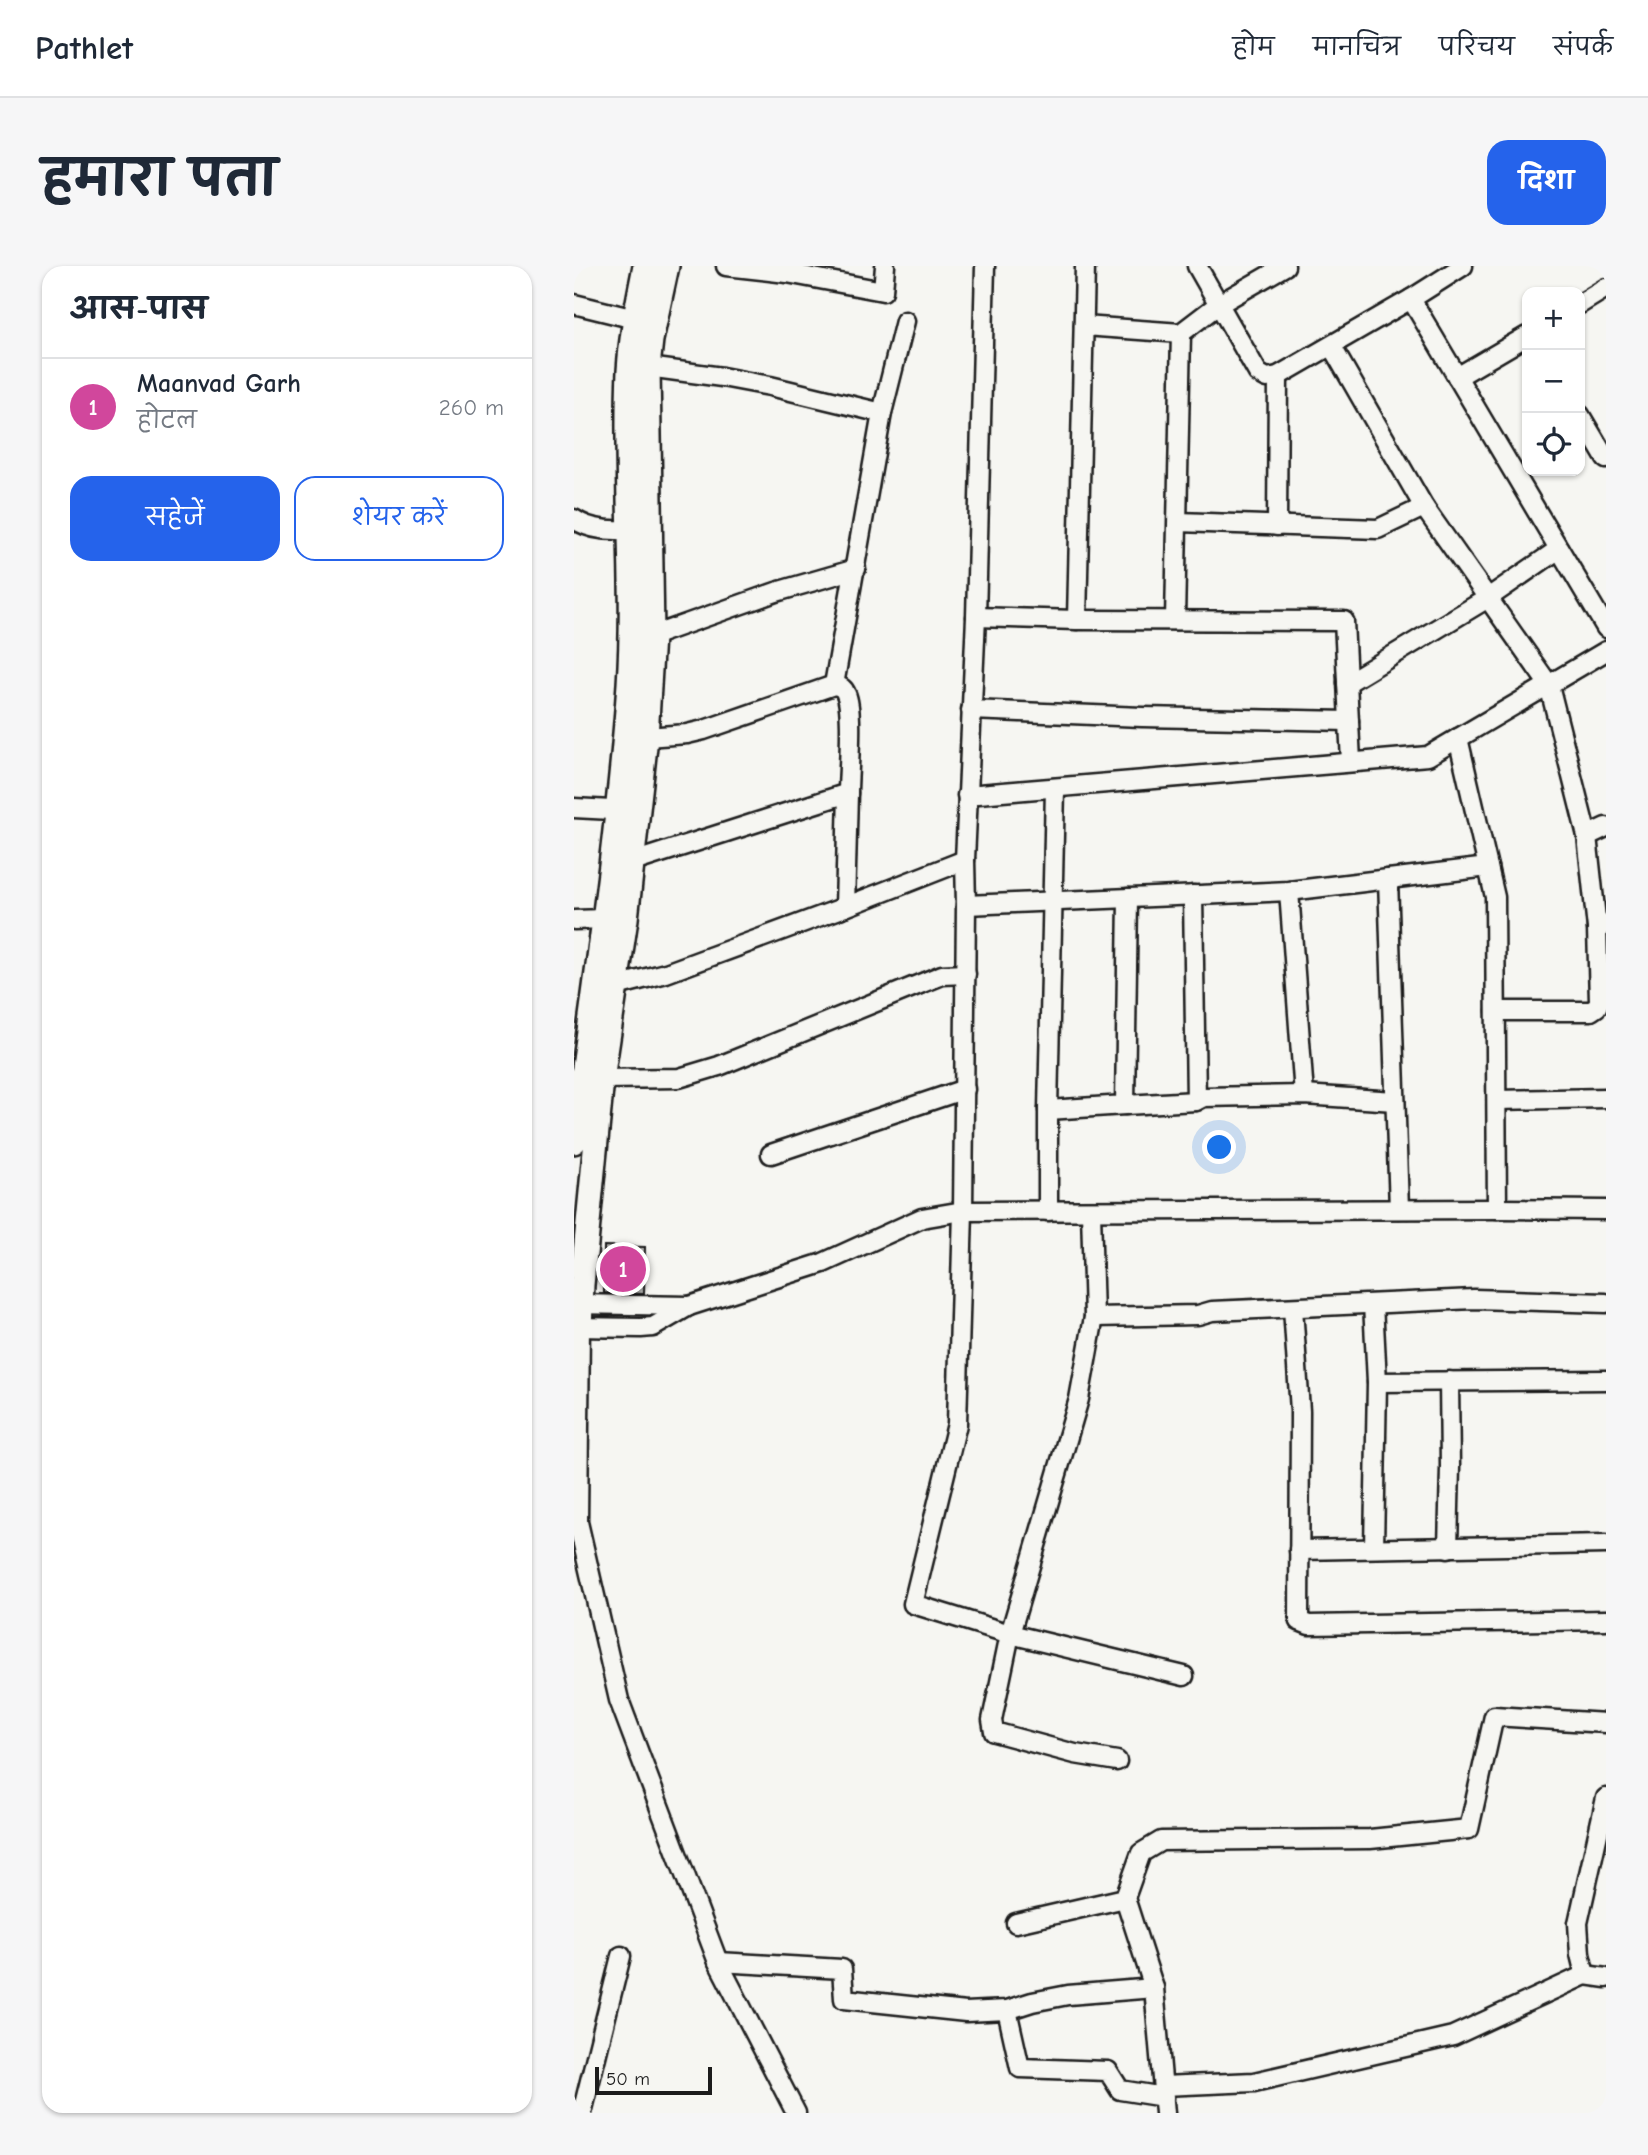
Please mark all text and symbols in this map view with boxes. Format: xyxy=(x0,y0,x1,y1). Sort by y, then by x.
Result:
text: Pathlet xyxy=(35,29,133,67)
text: होम xyxy=(1232,33,1275,61)
text: मानचित्र xyxy=(1313,33,1401,61)
text: परिचय xyxy=(1439,33,1515,61)
text: संपर्क xyxy=(1553,33,1613,61)
button: दिशा xyxy=(1487,140,1606,225)
text: हमारा पता xyxy=(42,151,277,207)
map controls xyxy=(1522,287,1585,476)
button: + xyxy=(1522,287,1585,350)
text: आस-पास xyxy=(70,292,207,327)
button: − xyxy=(1522,350,1585,413)
text: Maanvad Garh xyxy=(137,369,301,399)
text: 1 xyxy=(88,394,98,421)
text: 260 m xyxy=(439,394,504,421)
text: होटल xyxy=(137,407,197,434)
button: locate xyxy=(1522,413,1585,476)
button: सहेजें xyxy=(70,476,280,561)
button: शेयर करें xyxy=(294,476,504,561)
your location xyxy=(1202,1130,1236,1164)
pin: 1 xyxy=(600,1243,646,1295)
scale bar xyxy=(595,2064,712,2096)
text: 50 m xyxy=(606,2068,650,2090)

